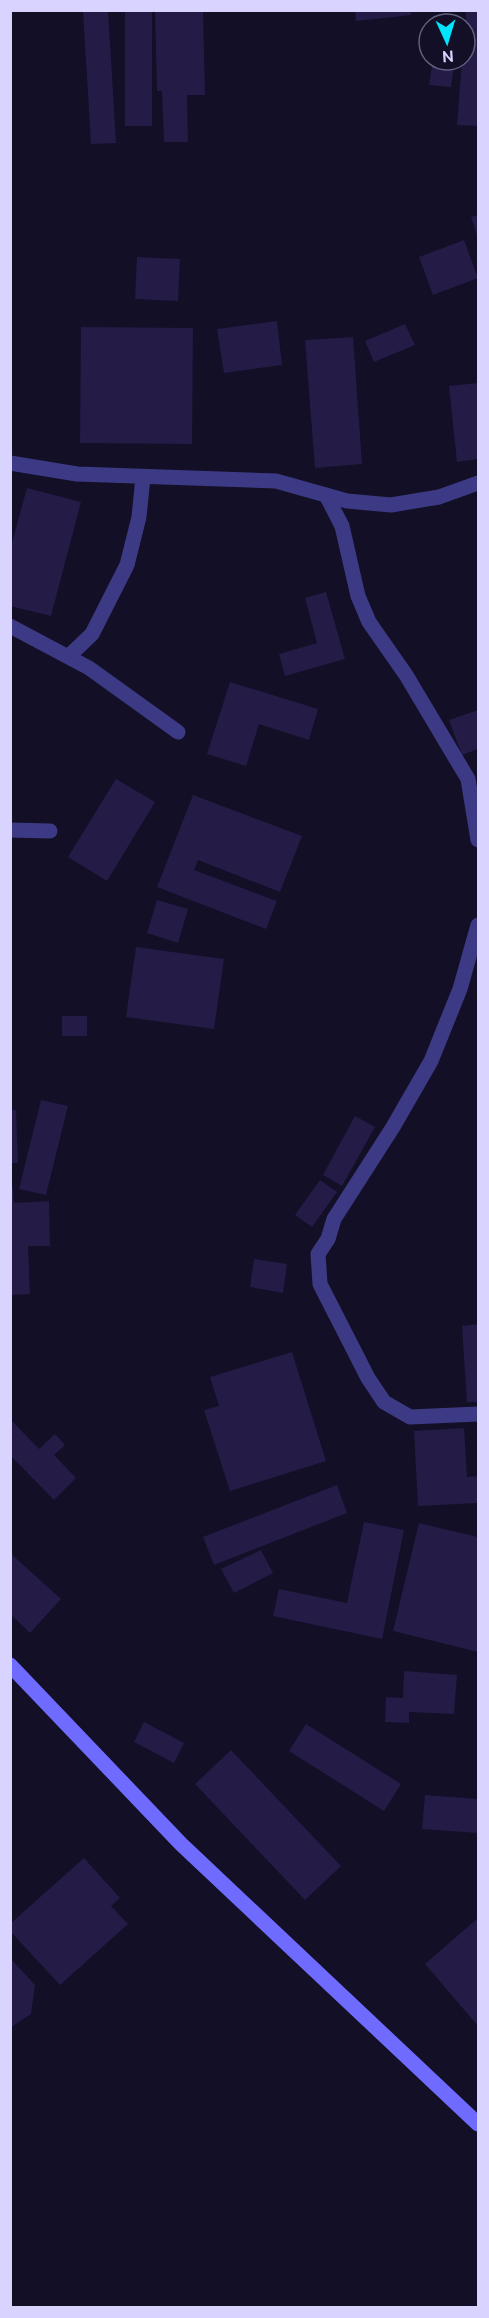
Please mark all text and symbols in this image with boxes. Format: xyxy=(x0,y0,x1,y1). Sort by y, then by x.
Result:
north arrow xyxy=(417,12,477,72)
text: N xyxy=(441,48,455,66)

